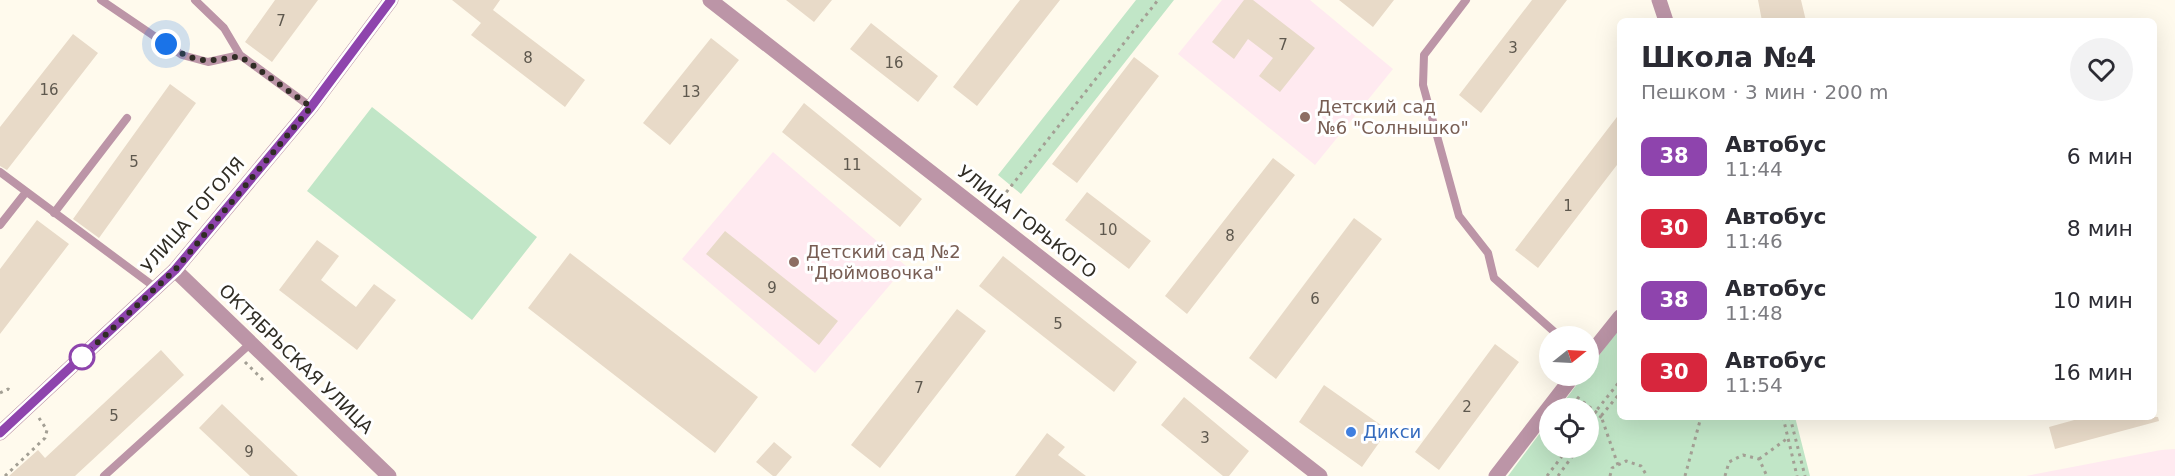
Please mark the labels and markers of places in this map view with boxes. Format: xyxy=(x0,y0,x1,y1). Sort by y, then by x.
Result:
place label: Детский сад №6 "Солнышко" xyxy=(1317,96,1469,138)
marker: Детский сад №6 "Солнышко" xyxy=(1298,110,1312,124)
place label: Детский сад №2 "Дюймовочка" xyxy=(806,241,961,283)
marker: Детский сад №2 "Дюймовочка" xyxy=(787,255,801,269)
unlabelled marker xyxy=(69,344,95,370)
place label: Дикси xyxy=(1363,421,1421,442)
marker: Дикси xyxy=(1344,425,1358,439)

